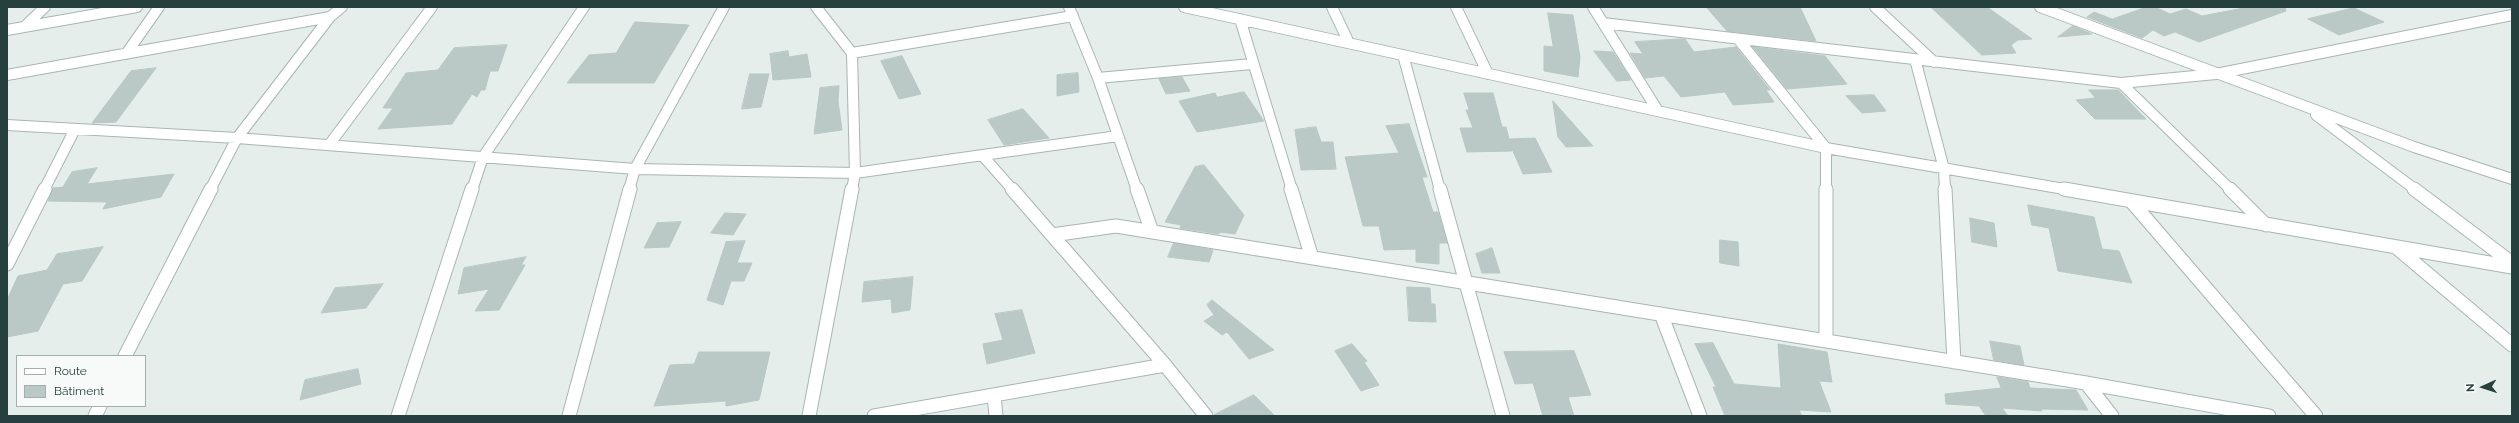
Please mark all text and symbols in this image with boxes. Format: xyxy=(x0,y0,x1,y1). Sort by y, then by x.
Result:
legend xyxy=(16,355,146,407)
text: Route xyxy=(54,364,87,378)
north arrow xyxy=(2463,367,2503,407)
text: N xyxy=(2464,383,2477,392)
text: Bâtiment xyxy=(54,384,104,398)

